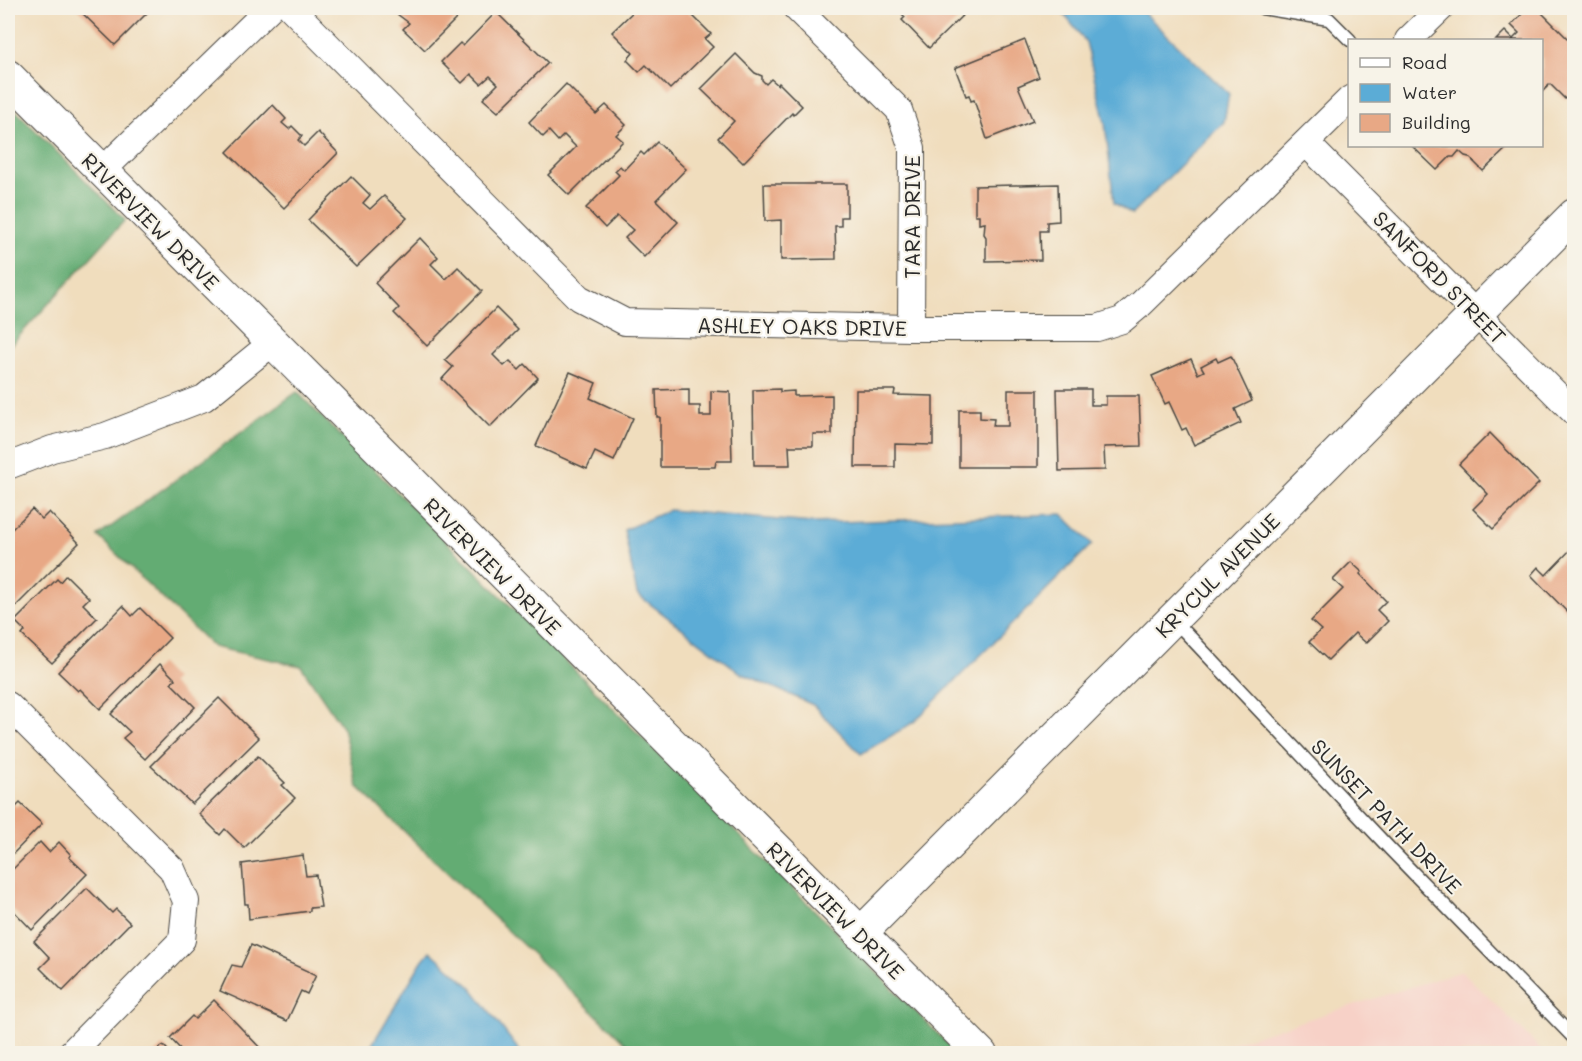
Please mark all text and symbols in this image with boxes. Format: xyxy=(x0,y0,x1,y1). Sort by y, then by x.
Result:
legend xyxy=(1348,39,1543,147)
text: Road xyxy=(1402,50,1447,74)
text: Water xyxy=(1402,80,1457,104)
text: Building xyxy=(1402,110,1470,134)
street label: RIVERVIEW DRIVE xyxy=(76,146,226,296)
street label: TARA DRIVE xyxy=(898,155,925,279)
street label: SANFORD STREET xyxy=(1368,205,1512,349)
street label: ASHLEY OAKS DRIVE xyxy=(697,311,907,341)
street label: RIVERVIEW DRIVE xyxy=(418,491,568,641)
street label: KRYCUL AVENUE xyxy=(1149,507,1285,643)
street label: SUNSET PATH DRIVE xyxy=(1306,733,1468,899)
street label: RIVERVIEW DRIVE xyxy=(761,835,911,985)

